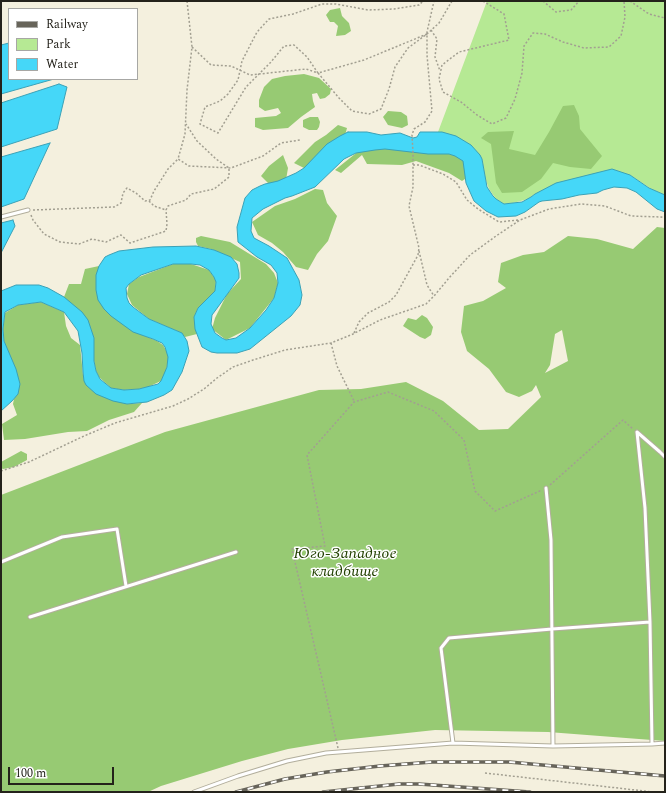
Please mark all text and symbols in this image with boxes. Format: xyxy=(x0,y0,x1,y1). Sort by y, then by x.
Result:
legend xyxy=(8,8,138,80)
text: Railway xyxy=(46,15,88,34)
text: Park xyxy=(46,35,71,54)
text: Water xyxy=(46,55,78,74)
park label: Юго-Западное кладбище xyxy=(294,545,396,583)
scale bar xyxy=(10,759,116,785)
text: 100 m xyxy=(15,764,46,783)

